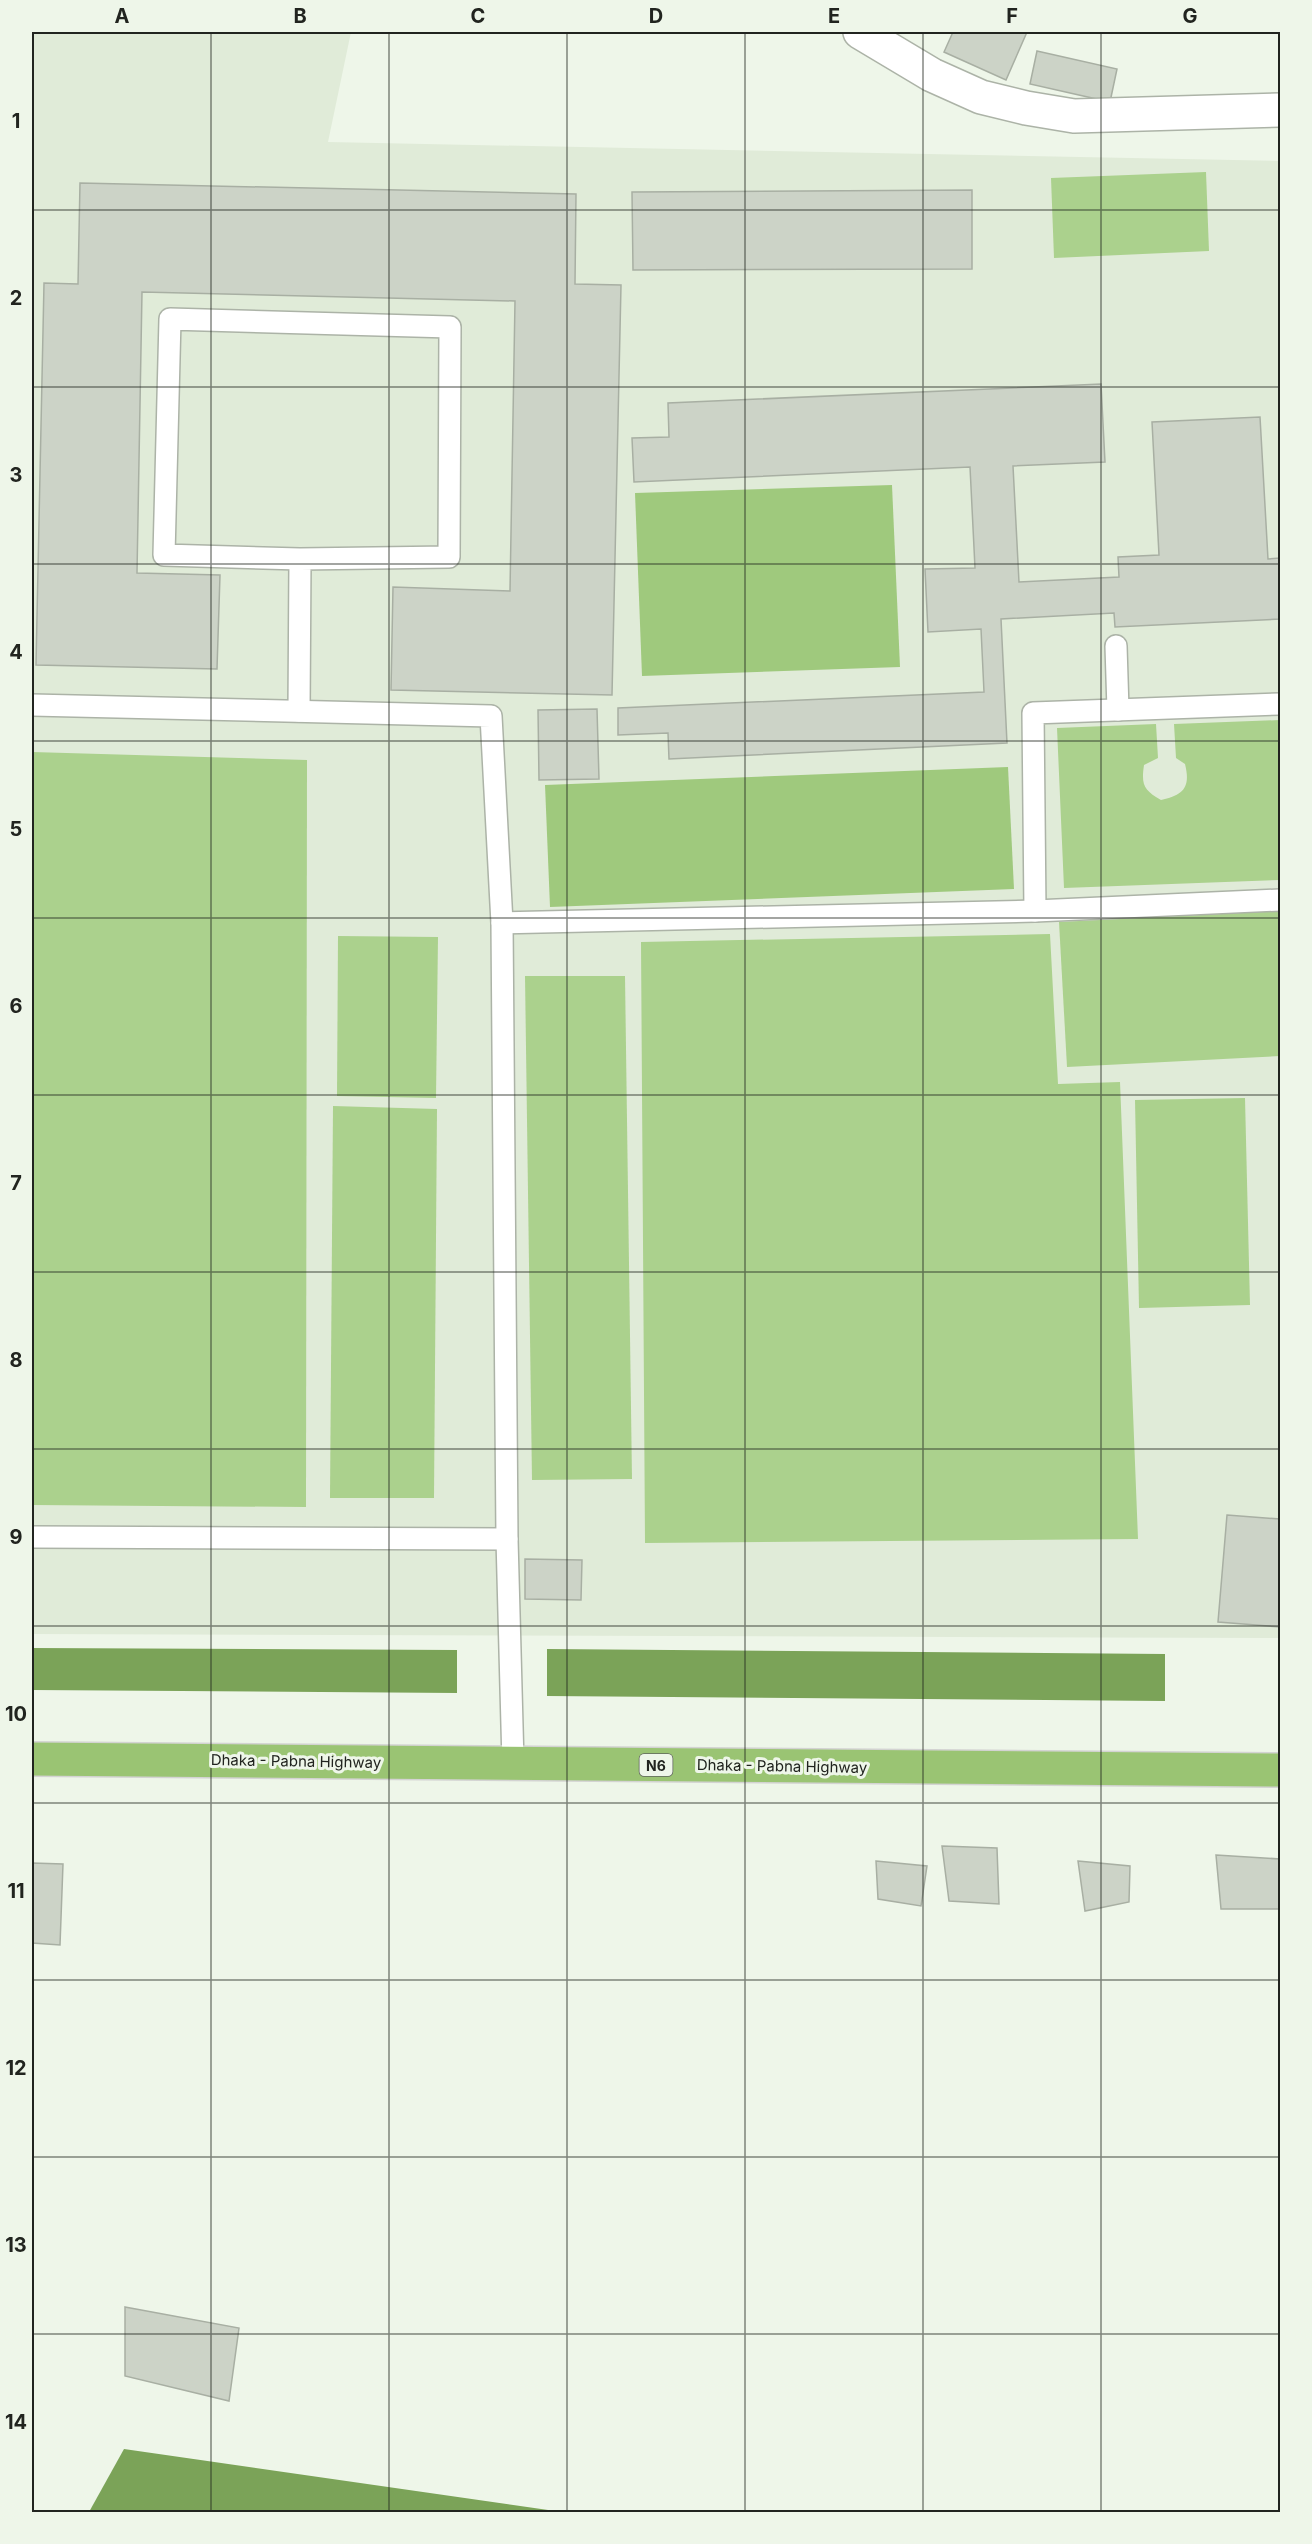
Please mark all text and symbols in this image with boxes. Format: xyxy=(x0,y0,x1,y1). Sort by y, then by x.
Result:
text: A xyxy=(115,4,130,28)
text: B xyxy=(293,4,307,28)
text: C xyxy=(471,4,485,28)
text: D xyxy=(649,4,663,28)
text: E xyxy=(828,4,840,28)
text: F xyxy=(1006,4,1018,28)
text: G xyxy=(1182,4,1198,28)
text: 1 xyxy=(12,109,20,133)
text: 2 xyxy=(10,286,22,310)
text: 3 xyxy=(10,463,22,487)
text: 4 xyxy=(9,640,23,664)
text: 5 xyxy=(10,817,22,841)
text: 6 xyxy=(10,994,23,1018)
text: 7 xyxy=(10,1171,22,1195)
text: 8 xyxy=(9,1348,23,1372)
text: 9 xyxy=(10,1525,23,1549)
text: 10 xyxy=(5,1702,27,1726)
street label: Dhaka - Pabna Highway xyxy=(211,1750,382,1772)
road number: N6 xyxy=(640,1754,672,1776)
street label: Dhaka - Pabna Highway xyxy=(697,1755,868,1777)
text: 11 xyxy=(7,1879,25,1903)
text: 12 xyxy=(5,2056,27,2080)
text: 13 xyxy=(5,2233,27,2257)
text: 14 xyxy=(5,2410,27,2434)

